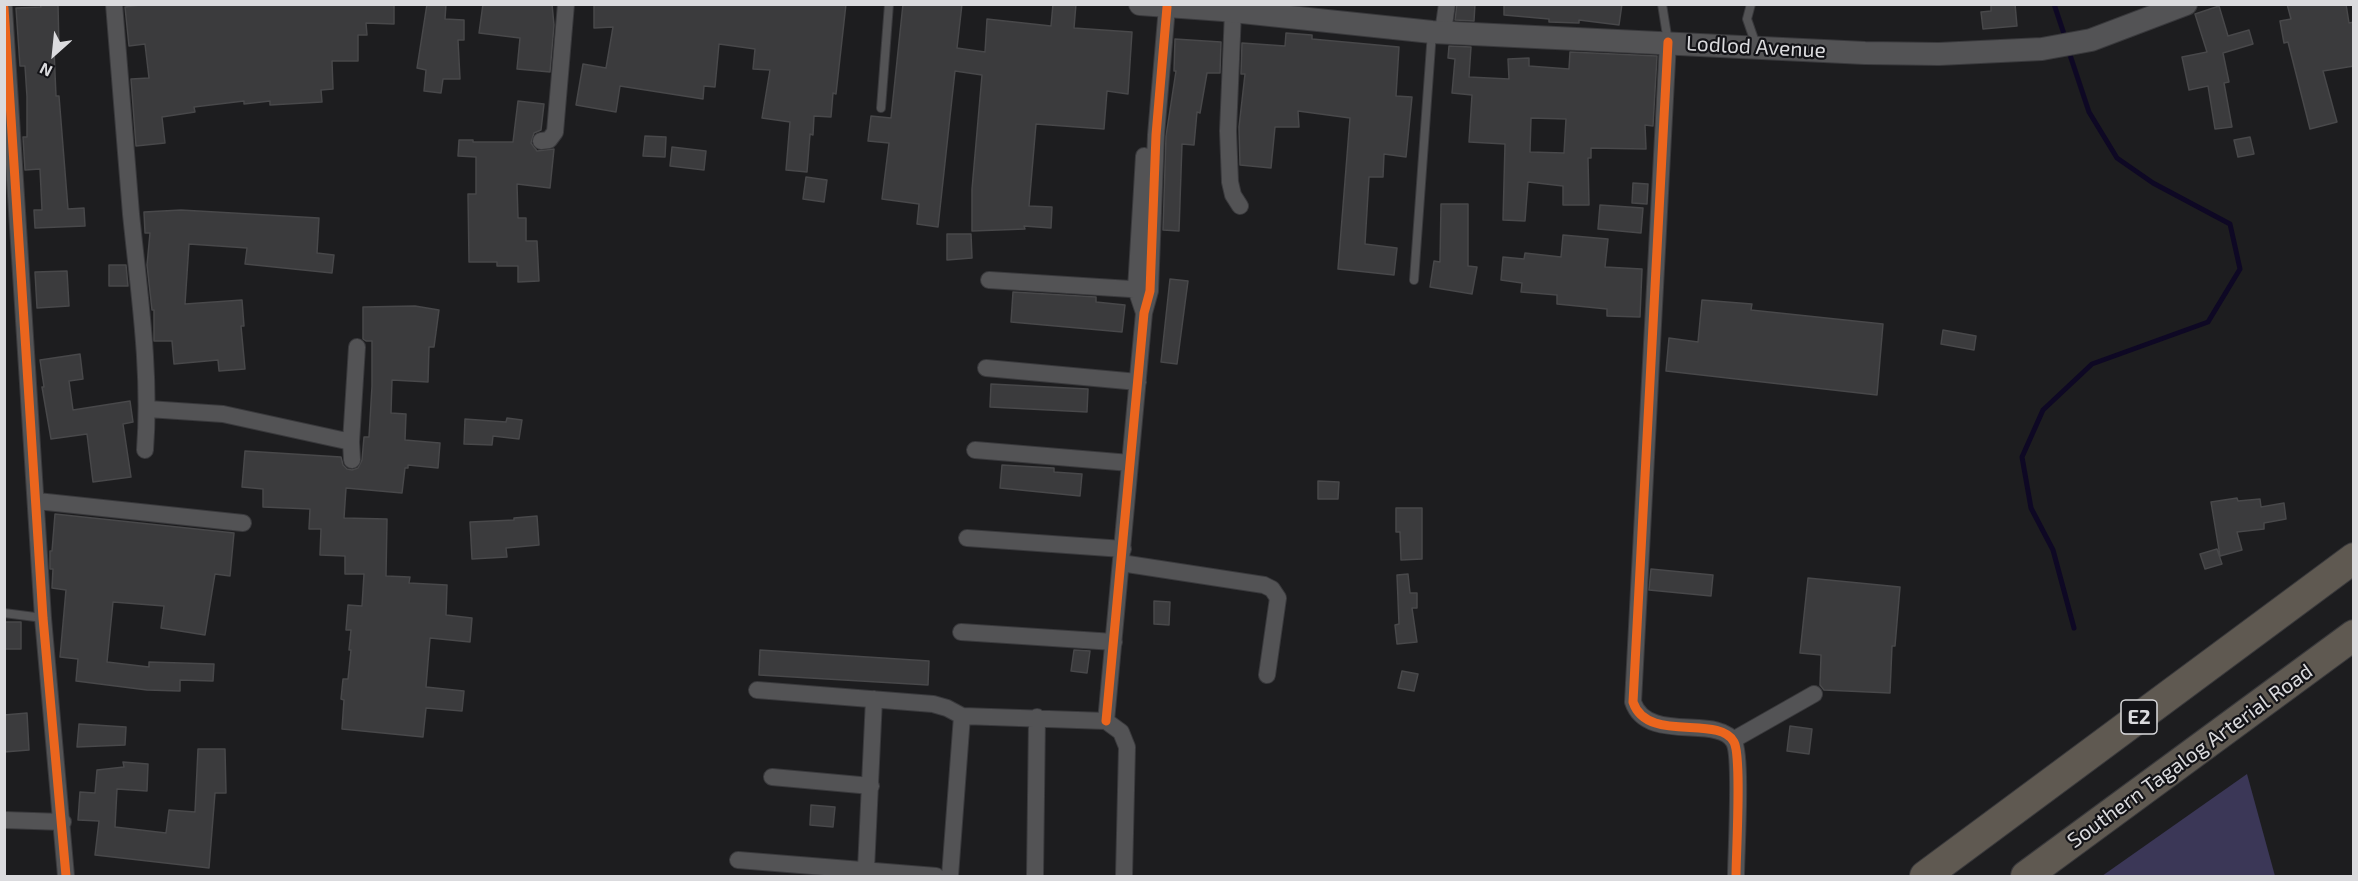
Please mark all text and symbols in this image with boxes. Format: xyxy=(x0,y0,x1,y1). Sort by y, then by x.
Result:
north arrow xyxy=(24,24,84,84)
street label: Lodlod Avenue xyxy=(1685,31,1827,63)
text: N xyxy=(36,59,55,82)
street label: Southern Tagalog Arterial Road xyxy=(2062,658,2318,854)
road number: E2 xyxy=(2121,700,2157,734)

